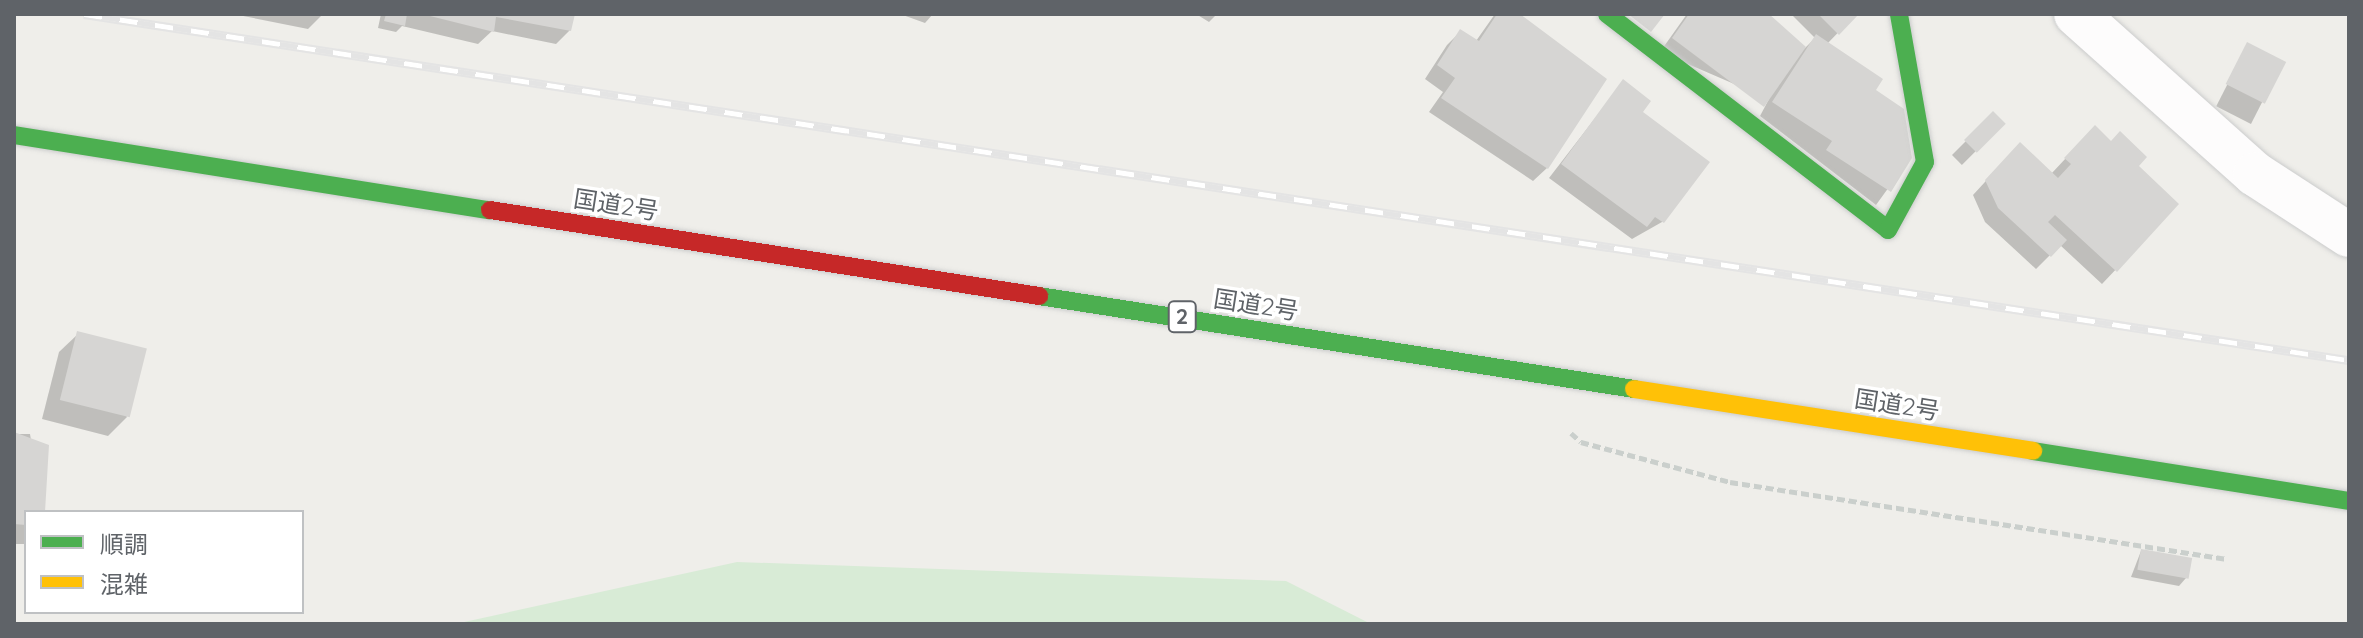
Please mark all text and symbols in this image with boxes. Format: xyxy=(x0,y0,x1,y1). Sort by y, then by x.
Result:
street label: 国道2号 xyxy=(572,184,660,226)
street label: 国道2号 xyxy=(1212,284,1300,326)
road number: 2 xyxy=(1166,299,1198,335)
street label: 国道2号 xyxy=(1853,384,1941,426)
legend xyxy=(24,510,304,614)
text: 順調 xyxy=(100,529,148,559)
text: 混雑 xyxy=(100,569,148,599)

